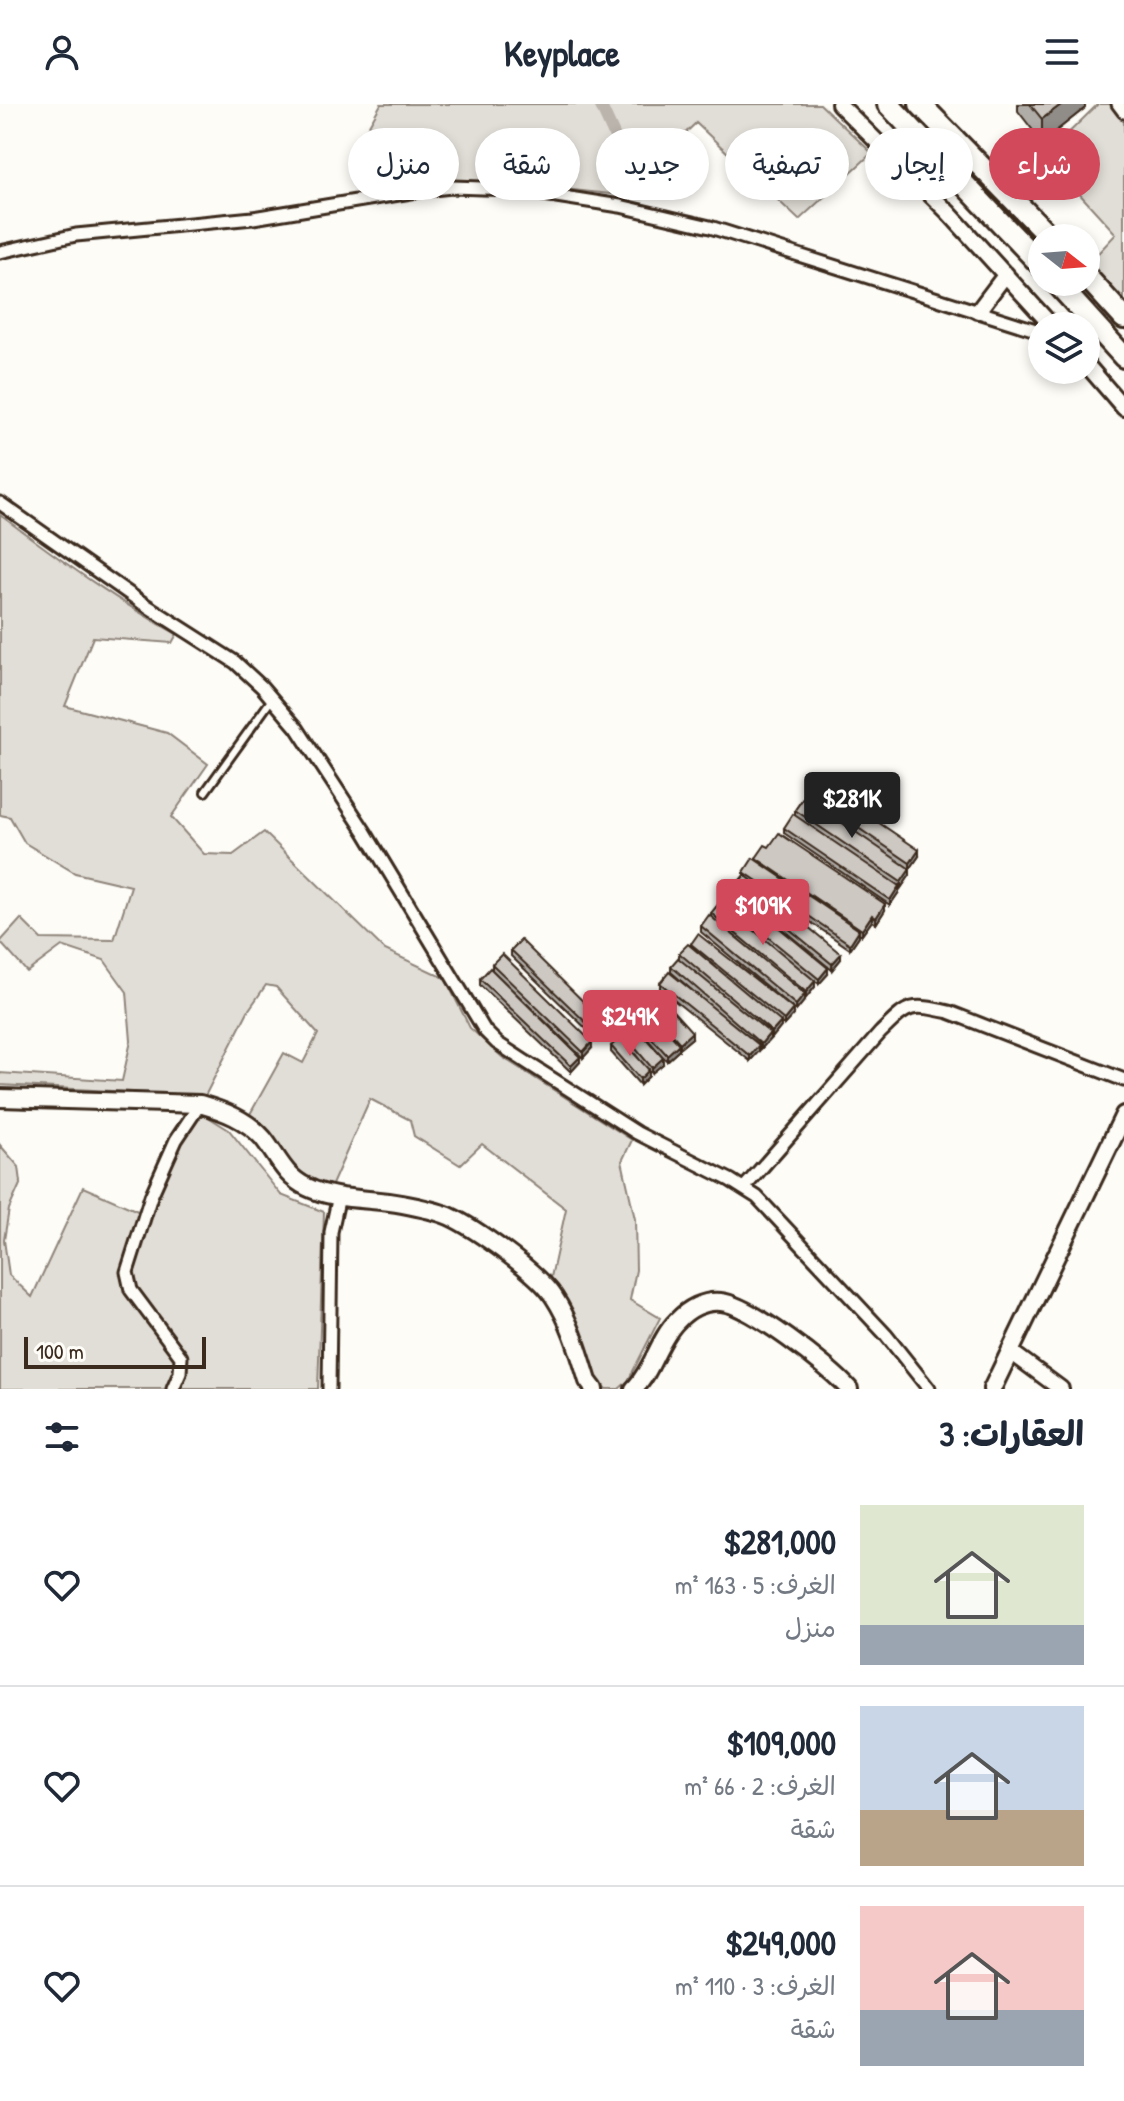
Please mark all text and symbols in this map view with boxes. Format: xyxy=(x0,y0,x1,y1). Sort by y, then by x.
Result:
text: Keyplace xyxy=(504,28,620,77)
icon: person xyxy=(40,30,84,74)
icon: menu xyxy=(1040,30,1084,74)
chip: منزل xyxy=(348,128,459,200)
chip: شقة xyxy=(475,128,580,200)
chip: جديد xyxy=(596,128,709,200)
chip: تصفية xyxy=(725,128,849,200)
chip: إيجار xyxy=(865,128,973,200)
chip: شراء xyxy=(989,128,1100,200)
north arrow xyxy=(1028,224,1100,296)
map controls xyxy=(1028,224,1100,384)
button: layers xyxy=(1028,312,1100,384)
pin: $281K xyxy=(796,772,908,840)
text: $281K xyxy=(822,780,882,815)
pin: $109K xyxy=(707,879,819,947)
text: $109K xyxy=(734,887,792,922)
pin: $249K xyxy=(574,990,686,1058)
text: $249K xyxy=(601,998,659,1033)
scale bar xyxy=(24,1333,206,1369)
text: 100 m xyxy=(36,1336,84,1366)
text: العقارات: 3 xyxy=(939,1411,1084,1457)
icon: filters xyxy=(40,1415,84,1459)
text: $281,000 xyxy=(723,1519,836,1565)
icon: home xyxy=(924,1537,1020,1633)
icon: heart xyxy=(40,1563,84,1607)
text: الغرف: 5 · 163 m² xyxy=(675,1567,836,1602)
text: منزل xyxy=(785,1610,836,1645)
text: $109,000 xyxy=(726,1720,836,1766)
icon: home xyxy=(924,1738,1020,1834)
icon: heart xyxy=(40,1764,84,1808)
text: الغرف: 2 · 66 m² xyxy=(684,1768,836,1803)
text: شقة xyxy=(791,1811,836,1846)
text: $249,000 xyxy=(725,1920,836,1966)
icon: home xyxy=(924,1938,1020,2034)
icon: heart xyxy=(40,1964,84,2008)
text: الغرف: 3 · 110 m² xyxy=(675,1968,836,2003)
text: شقة xyxy=(791,2011,836,2046)

